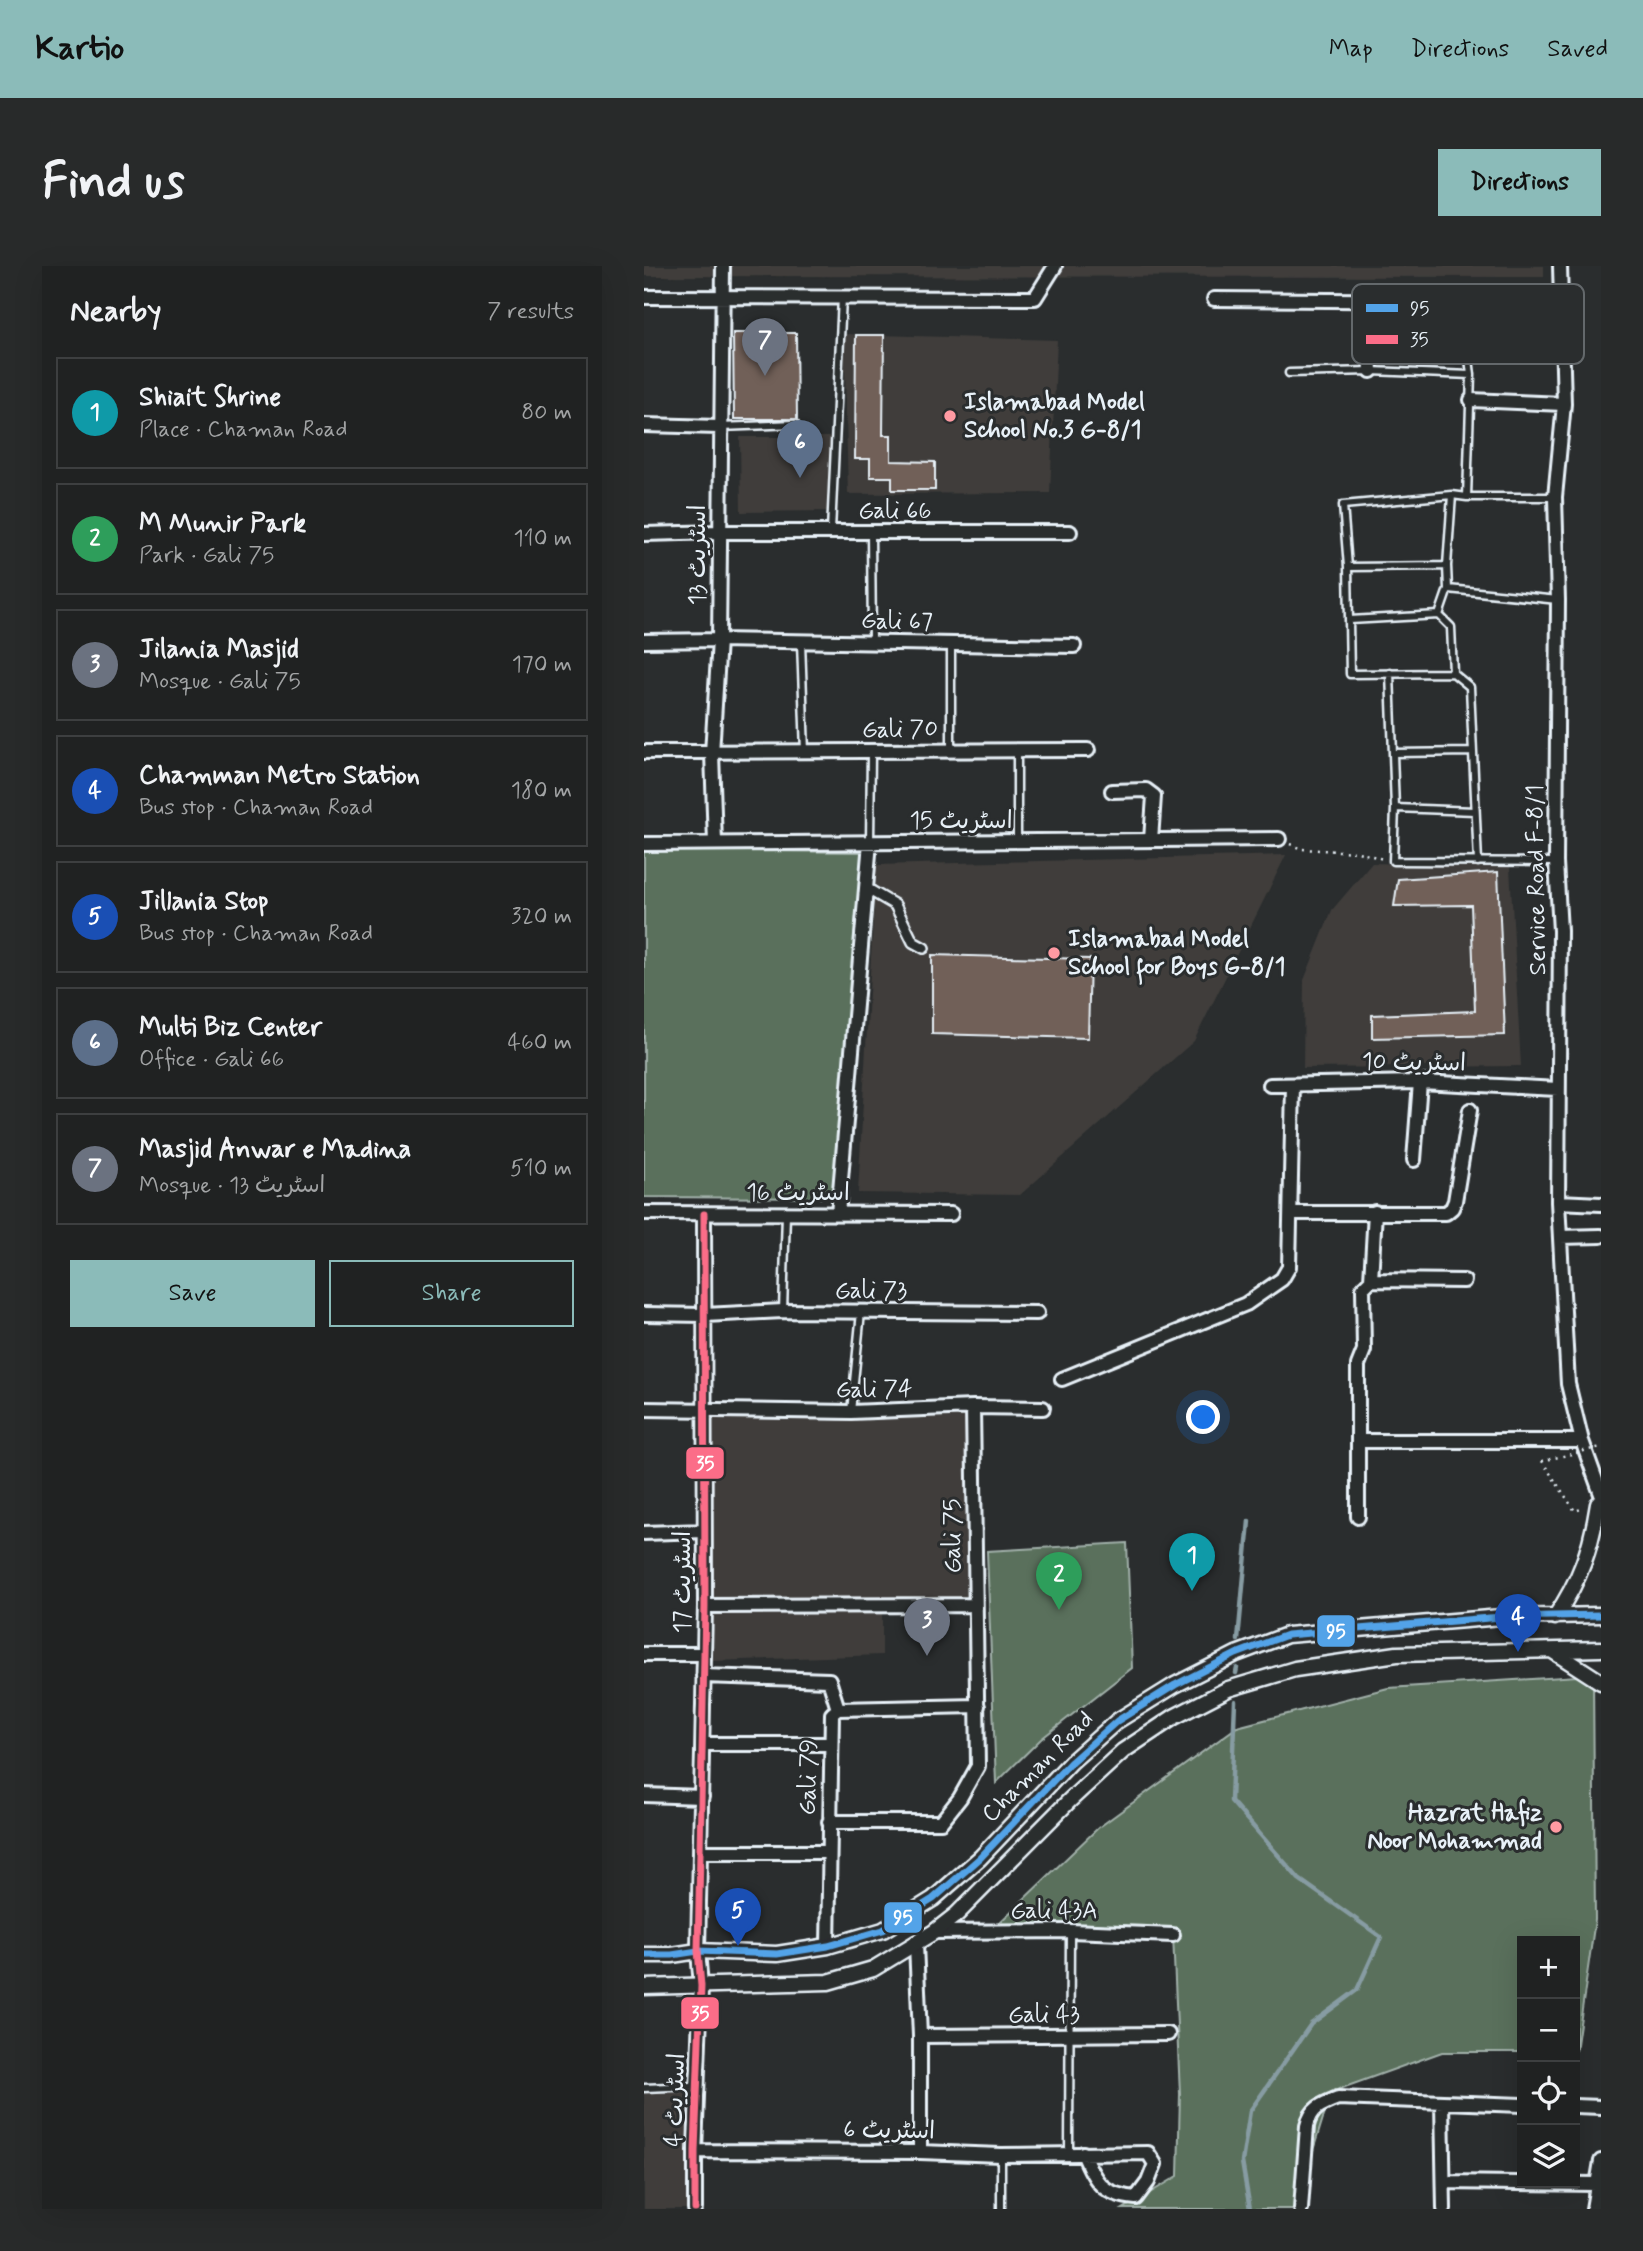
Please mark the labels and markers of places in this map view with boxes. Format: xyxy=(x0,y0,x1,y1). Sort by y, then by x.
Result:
pin: 7 xyxy=(742,318,788,376)
place label: Islamabad Model School No.3 G-8/1 xyxy=(964,387,1145,446)
marker: Islamabad Model School No.3 G-8/1 xyxy=(942,408,958,424)
pin: 6 xyxy=(777,420,823,478)
place label: Islamabad Model School for Boys G-8/1 xyxy=(1068,924,1286,985)
marker: Islamabad Model School for Boys G-8/1 xyxy=(1046,945,1062,961)
pin: 1 xyxy=(1169,1533,1215,1591)
pin: 2 xyxy=(1036,1552,1082,1610)
pin: 4 xyxy=(1495,1594,1541,1652)
pin: 3 xyxy=(904,1598,950,1656)
place label: Hazrat Hafiz Noor Mohammad xyxy=(1367,1798,1542,1857)
marker: Hazrat Hafiz Noor Mohammad xyxy=(1548,1819,1564,1835)
pin: 5 xyxy=(715,1888,761,1946)

